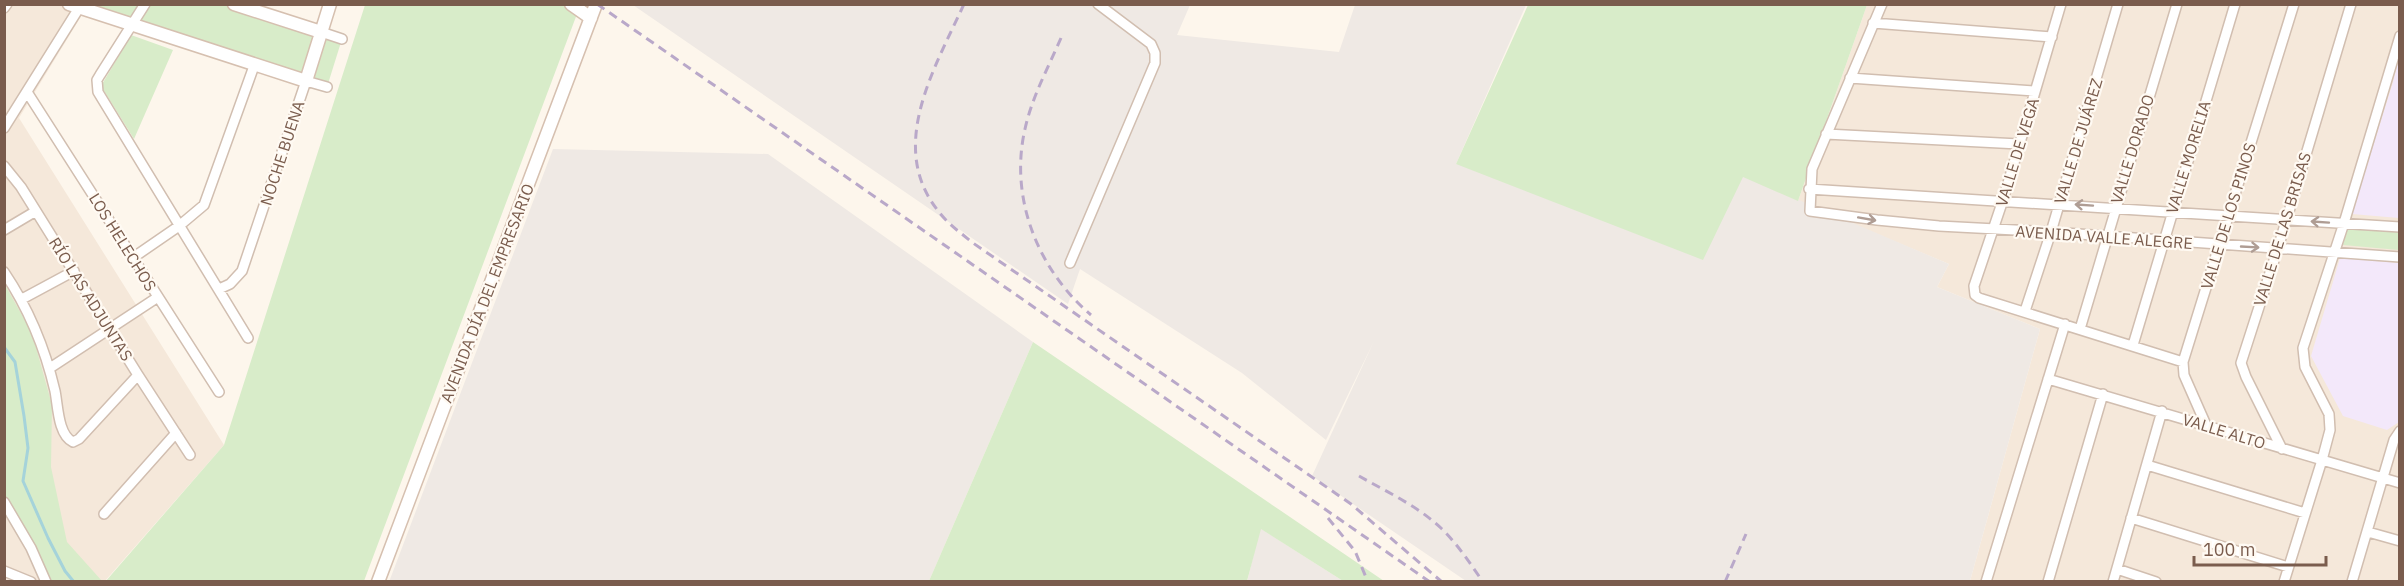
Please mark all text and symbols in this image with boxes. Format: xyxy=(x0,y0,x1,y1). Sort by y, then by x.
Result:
street label: VALLE DE JUÁREZ xyxy=(2048,76,2107,206)
street label: VALLE DORADO xyxy=(2106,92,2158,206)
street label: VALLE DE VEGA xyxy=(1991,95,2043,209)
street label: NOCHE BUENA xyxy=(256,98,308,208)
street label: VALLE MORELIA xyxy=(2161,98,2215,216)
street label: VALLE DE LOS PINOS xyxy=(2196,140,2260,292)
street label: VALLE DE LAS BRISAS xyxy=(2249,150,2315,308)
street label: AVENIDA DÍA DEL EMPRESARIO xyxy=(435,180,538,405)
street label: LOS HELECHOS xyxy=(85,189,161,295)
one-way arrow xyxy=(2074,200,2094,211)
one-way arrow xyxy=(1857,214,1877,225)
one-way arrow xyxy=(2311,216,2331,227)
street label: AVENIDA VALLE ALEGRE xyxy=(2015,221,2193,253)
street label: RÍO LAS ADJUNTAS xyxy=(45,233,138,365)
one-way arrow xyxy=(2240,241,2260,252)
street label: VALLE ALTO xyxy=(2180,409,2268,453)
scale bar xyxy=(2194,529,2326,567)
text: 100 m xyxy=(2203,538,2255,561)

